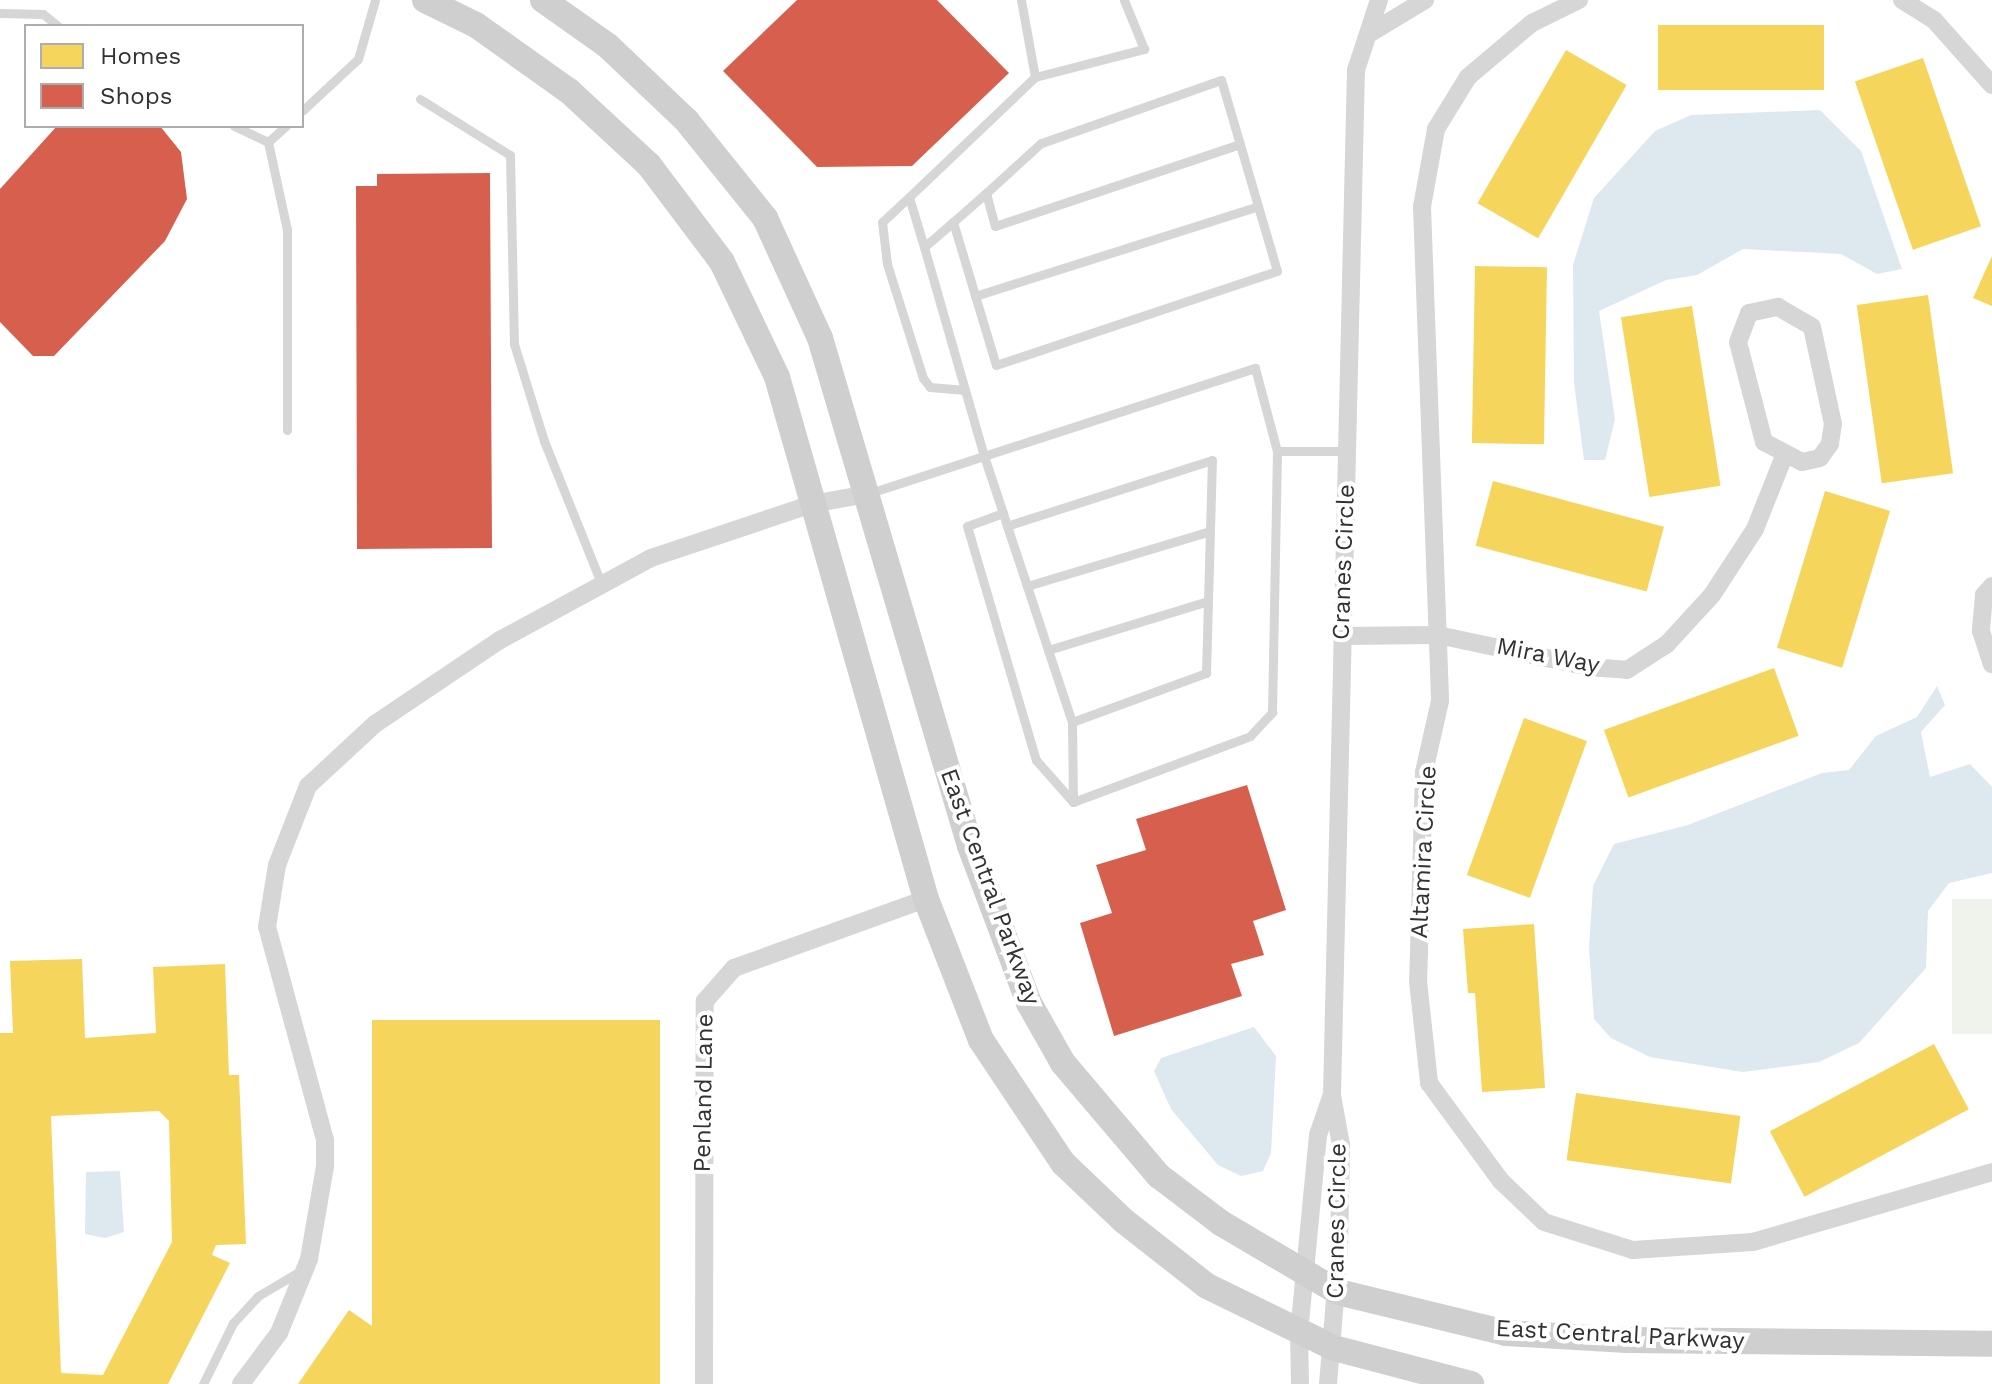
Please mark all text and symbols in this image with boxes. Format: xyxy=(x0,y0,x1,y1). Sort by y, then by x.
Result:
legend xyxy=(24,24,304,128)
text: Homes xyxy=(100,42,181,70)
text: Shops xyxy=(100,82,172,110)
street label: Cranes Circle xyxy=(1327,484,1361,640)
street label: Mira Way xyxy=(1493,632,1603,680)
street label: East Central Parkway xyxy=(934,765,1046,1009)
street label: Altamira Circle xyxy=(1405,765,1443,939)
street label: Penland Lane xyxy=(688,1013,720,1173)
street label: Cranes Circle xyxy=(1321,1143,1353,1299)
street label: East Central Parkway xyxy=(1494,1314,1746,1356)

